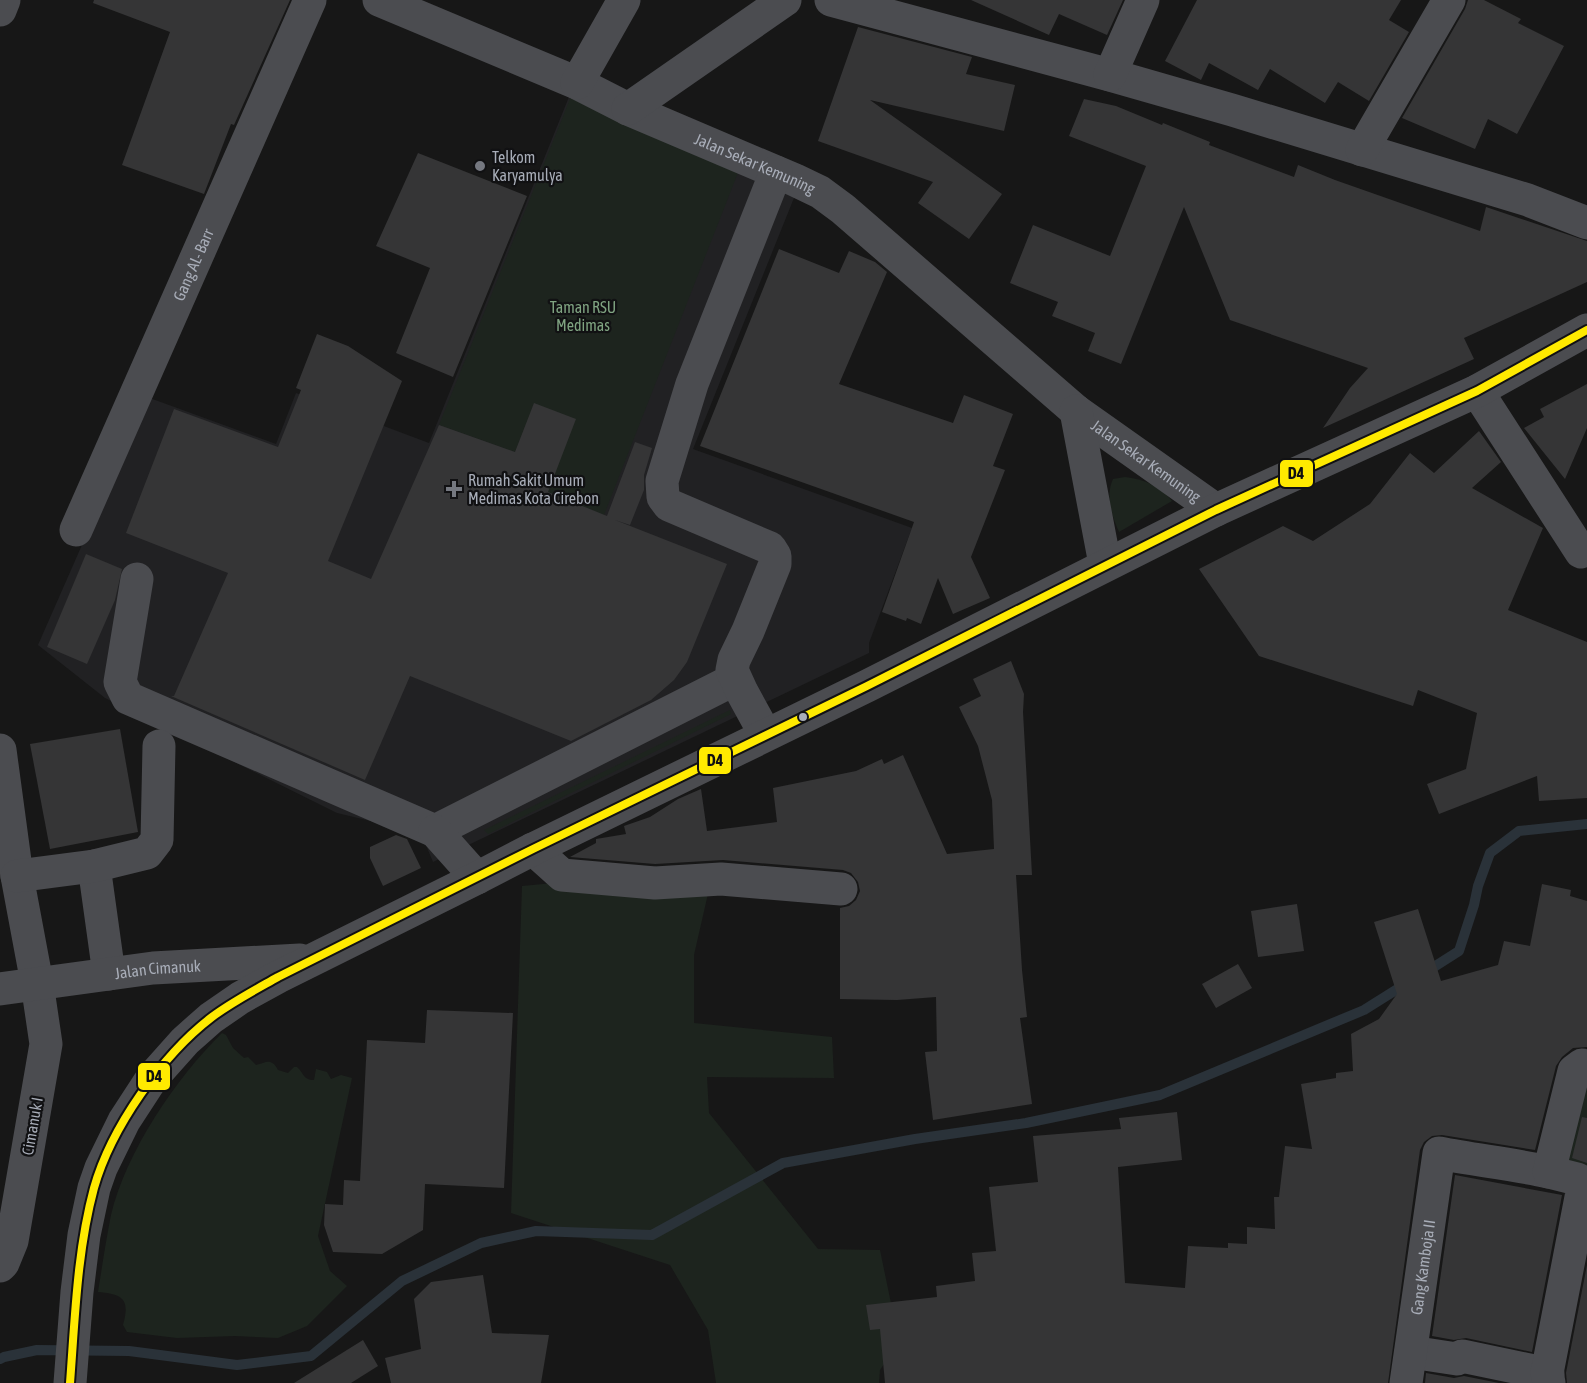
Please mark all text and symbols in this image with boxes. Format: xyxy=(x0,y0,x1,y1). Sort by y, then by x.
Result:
street label: Jalan Sekar Kemuning xyxy=(692,129,818,198)
place label: Telkom Karyamulya xyxy=(492,148,563,185)
marker: Telkom Karyamulya xyxy=(473,159,487,173)
street label: Gang AL- Barr xyxy=(169,226,217,303)
park label: Taman RSU Medimas xyxy=(550,298,616,334)
street label: Jalan Sekar Kemuning xyxy=(1088,416,1204,506)
line badge: D4 xyxy=(1279,459,1314,488)
text: D4 xyxy=(1288,464,1305,482)
place label: Rumah Sakit Umum Medimas Kota Cirebon xyxy=(468,471,599,507)
marker: Rumah Sakit Umum Medimas Kota Cirebon xyxy=(445,480,463,498)
unlabelled marker xyxy=(797,711,809,723)
line badge: D4 xyxy=(698,746,732,775)
text: D4 xyxy=(707,751,724,769)
street label: Jalan Cimanuk xyxy=(113,956,201,982)
line badge: D4 xyxy=(137,1062,171,1091)
text: D4 xyxy=(146,1067,163,1085)
street label: Cimanuk I xyxy=(18,1096,46,1156)
street label: Gang Kamboja II xyxy=(1407,1218,1438,1316)

